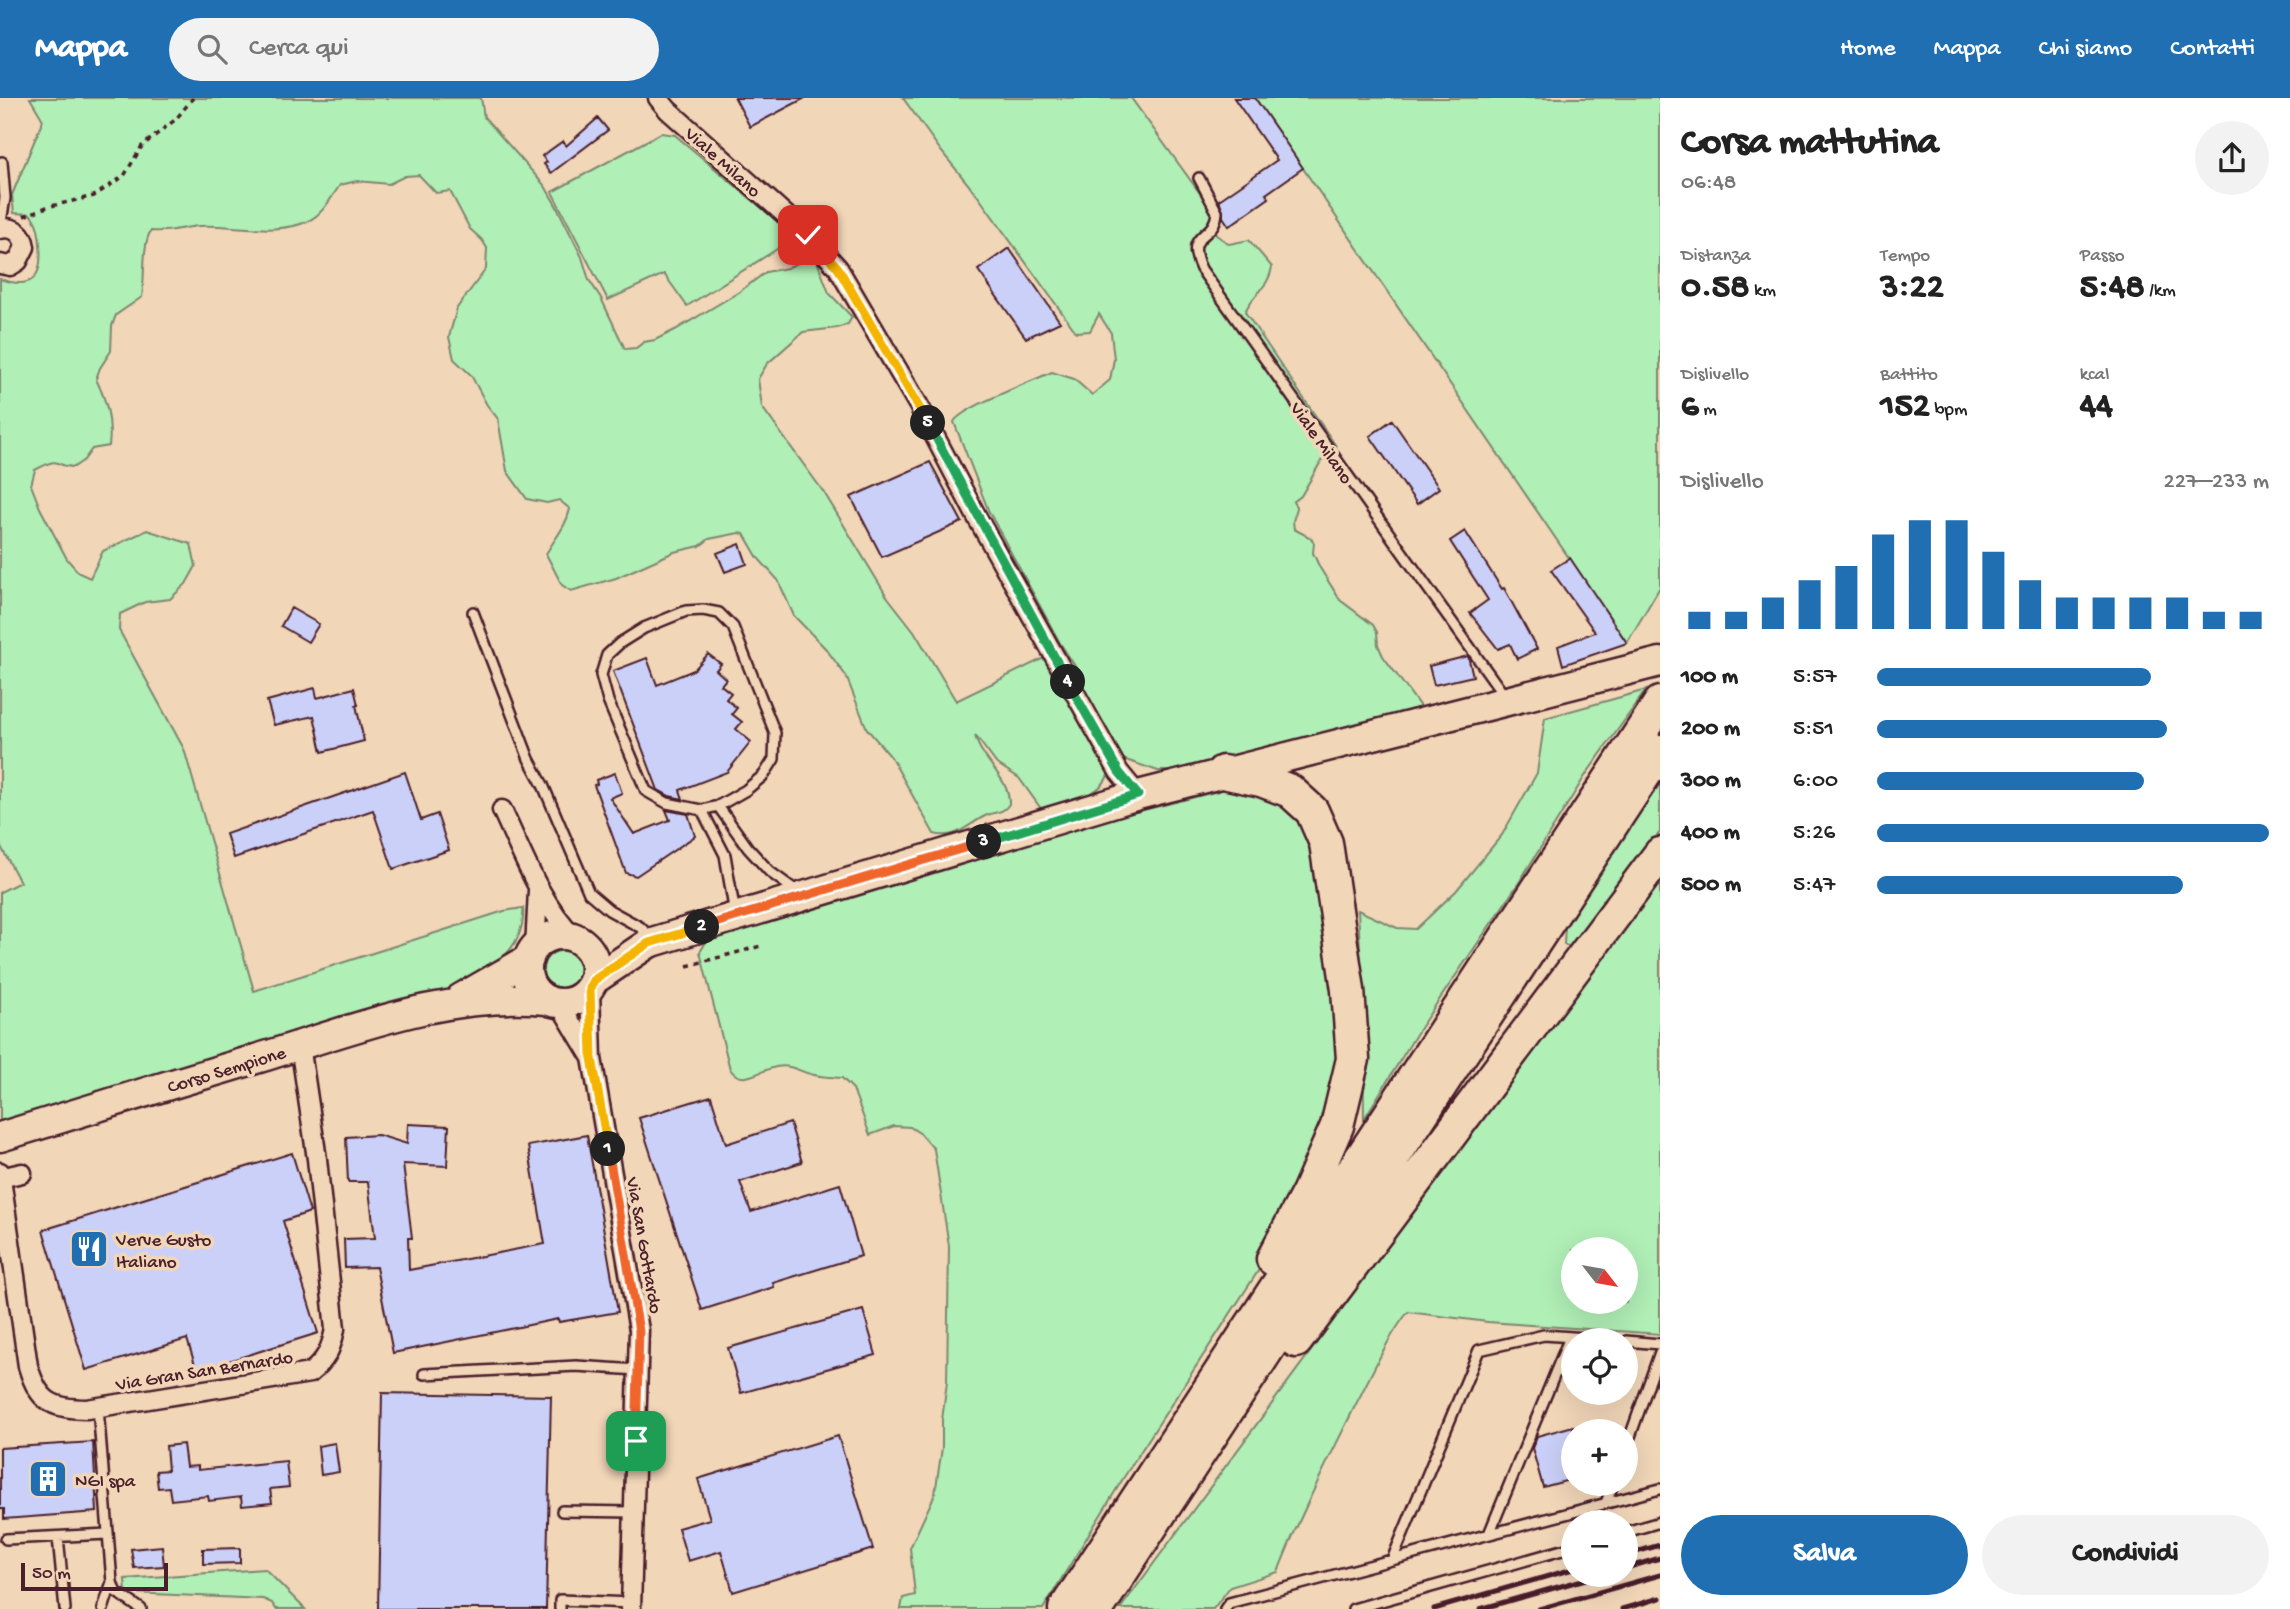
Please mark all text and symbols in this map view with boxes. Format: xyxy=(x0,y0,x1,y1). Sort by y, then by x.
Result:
search box xyxy=(169,18,659,81)
text: Mappa xyxy=(35,30,127,68)
icon: search xyxy=(193,30,231,68)
text: Cerca qui xyxy=(249,34,349,65)
text: Home xyxy=(1840,35,1896,64)
text: Mappa xyxy=(1934,35,2001,64)
text: Chi siamo xyxy=(2039,35,2132,64)
text: Contatti xyxy=(2170,35,2255,64)
button: share xyxy=(2195,121,2269,195)
text: Corsa mattutina xyxy=(1681,122,1939,166)
street label: Viale Milano xyxy=(678,123,765,204)
text: 06:48 xyxy=(1681,170,1736,197)
pin xyxy=(778,205,838,265)
icon: check xyxy=(789,216,827,254)
text: Distanza xyxy=(1681,245,1751,268)
text: Tempo xyxy=(1880,245,1930,268)
text: Passo xyxy=(2080,245,2125,268)
text: 0.58 xyxy=(1681,268,1749,309)
text: 3:22 xyxy=(1880,268,1944,309)
text: 5:48 xyxy=(2080,268,2145,309)
text: km xyxy=(1749,280,1776,303)
text: /km xyxy=(2145,280,2176,303)
text: Dislivello xyxy=(1681,364,1749,387)
text: Battito xyxy=(1880,364,1938,387)
text: kcal xyxy=(2080,364,2109,387)
text: 6 xyxy=(1681,387,1699,428)
text: 152 xyxy=(1880,387,1930,428)
text: 44 xyxy=(2080,387,2113,428)
street label: Viale Milano xyxy=(1283,398,1357,489)
text: m xyxy=(1699,399,1717,422)
text: bpm xyxy=(1930,399,1967,422)
pin: 5 xyxy=(911,406,946,440)
text: 5 xyxy=(923,411,933,434)
text: Dislivello xyxy=(1681,469,1764,496)
text: 227–233 m xyxy=(2163,469,2269,496)
pin: 4 xyxy=(1050,664,1086,700)
text: 100 m xyxy=(1681,664,1738,691)
text: 5:57 xyxy=(1793,664,1836,691)
text: 4 xyxy=(1063,670,1072,693)
text: 200 m xyxy=(1681,716,1740,743)
text: 5:51 xyxy=(1793,716,1834,743)
text: 300 m xyxy=(1681,768,1741,795)
text: 6:00 xyxy=(1793,768,1838,795)
text: 400 m xyxy=(1681,820,1740,847)
text: 5:26 xyxy=(1793,820,1835,847)
pin: 3 xyxy=(967,824,1002,860)
text: 3 xyxy=(979,830,988,853)
text: 500 m xyxy=(1681,872,1741,899)
text: 5:47 xyxy=(1793,872,1835,899)
pin: 2 xyxy=(684,910,720,944)
text: 2 xyxy=(697,915,706,938)
street label: Corso Sempione xyxy=(165,1042,289,1100)
pin: 1 xyxy=(590,1132,626,1166)
text: 1 xyxy=(604,1137,611,1160)
street label: Via San Gottardo xyxy=(619,1175,666,1316)
restaurant icon: Verve Gusto Italiano xyxy=(68,1228,110,1270)
place label: Verve Gusto Italiano xyxy=(115,1230,211,1275)
north arrow xyxy=(1561,1237,1638,1314)
map controls xyxy=(1561,1237,1638,1587)
button: locate xyxy=(1561,1328,1638,1405)
street label: Via Gran San Bernardo xyxy=(113,1347,295,1398)
pin xyxy=(606,1411,666,1471)
button: + xyxy=(1561,1419,1638,1496)
icon: arrive xyxy=(617,1422,655,1460)
building icon: NGI spa xyxy=(27,1458,69,1500)
place label: NGI spa xyxy=(75,1471,137,1494)
button: − xyxy=(1561,1510,1638,1587)
button: Salva xyxy=(1681,1515,1968,1595)
button: Condividi xyxy=(1982,1515,2269,1595)
scale bar xyxy=(21,1560,168,1592)
text: 50 m xyxy=(32,1563,71,1586)

